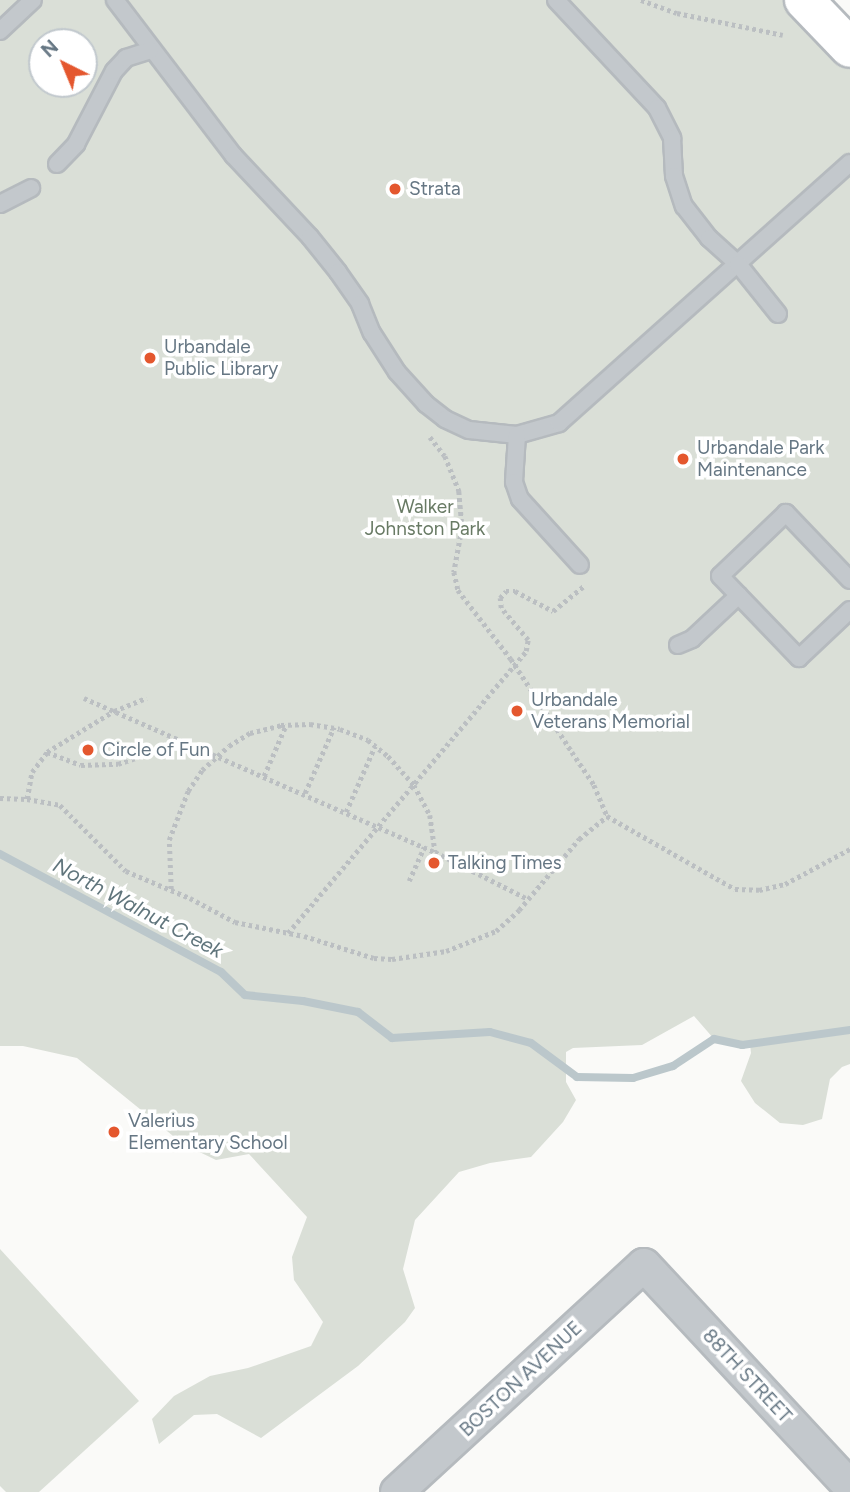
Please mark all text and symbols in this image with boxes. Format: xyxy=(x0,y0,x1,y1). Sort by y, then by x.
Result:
north arrow xyxy=(28,28,98,98)
text: N xyxy=(36,35,63,62)
place label: Strata xyxy=(409,178,461,200)
marker: Strata xyxy=(387,181,403,197)
place label: Urbandale Public Library xyxy=(164,336,278,380)
marker: Urbandale Public Library xyxy=(142,350,158,366)
place label: Urbandale Park Maintenance xyxy=(697,437,824,481)
marker: Urbandale Park Maintenance xyxy=(675,451,691,467)
park label: Walker Johnston Park xyxy=(365,496,485,540)
place label: Urbandale Veterans Memorial xyxy=(531,689,690,733)
marker: Urbandale Veterans Memorial xyxy=(509,703,525,719)
place label: Circle of Fun xyxy=(102,739,210,761)
marker: Circle of Fun xyxy=(80,742,96,758)
water label: North Walnut Creek xyxy=(49,852,227,964)
place label: Talking Times xyxy=(448,852,562,874)
marker: Talking Times xyxy=(426,855,442,871)
place label: Valerius Elementary School xyxy=(128,1110,288,1154)
marker: Valerius Elementary School xyxy=(106,1124,122,1140)
street label: BOSTON AVENUE xyxy=(455,1317,587,1441)
street label: 88TH STREET xyxy=(698,1324,796,1428)

